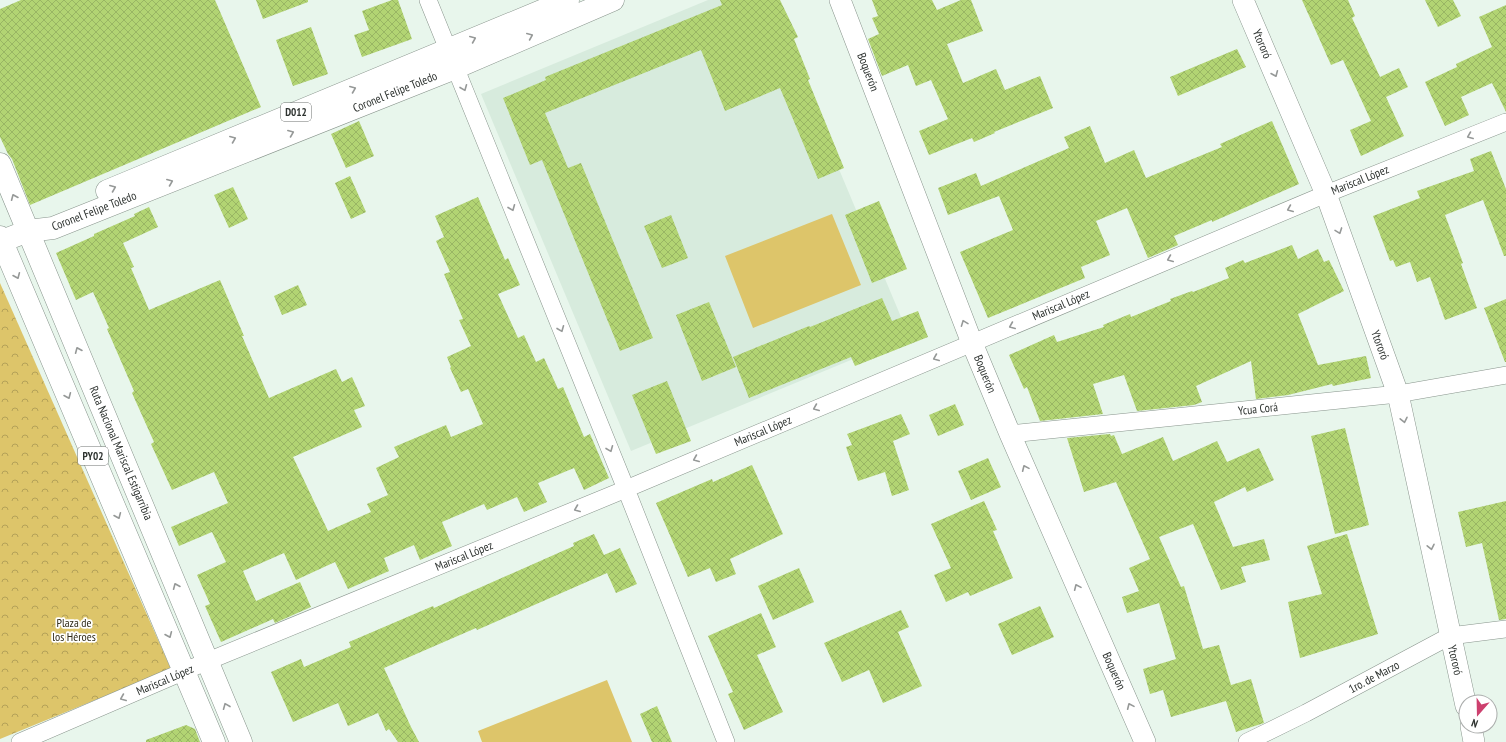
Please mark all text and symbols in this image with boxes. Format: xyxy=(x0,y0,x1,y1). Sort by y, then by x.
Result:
street label: Ytororó xyxy=(1250,27,1275,61)
one-way arrow xyxy=(526,32,533,40)
one-way arrow xyxy=(469,36,476,44)
street label: Boquerón xyxy=(854,50,883,93)
street label: Coronel Felipe Toledo xyxy=(350,68,439,115)
one-way arrow xyxy=(1270,70,1278,78)
one-way arrow xyxy=(459,84,467,91)
one-way arrow xyxy=(348,86,356,94)
road number: D012 xyxy=(281,103,311,121)
one-way arrow xyxy=(287,130,294,138)
one-way arrow xyxy=(1466,132,1473,140)
one-way arrow xyxy=(229,135,236,143)
street label: Mariscal López xyxy=(1329,161,1391,198)
one-way arrow xyxy=(167,178,174,186)
one-way arrow xyxy=(109,185,116,193)
street label: Coronel Felipe Toledo xyxy=(49,187,138,234)
one-way arrow xyxy=(11,194,19,202)
one-way arrow xyxy=(1287,204,1295,212)
one-way arrow xyxy=(508,205,516,212)
one-way arrow xyxy=(1335,227,1343,234)
one-way arrow xyxy=(1167,255,1174,263)
one-way arrow xyxy=(12,272,20,280)
street label: Mariscal López xyxy=(1030,286,1092,323)
one-way arrow xyxy=(961,319,969,326)
one-way arrow xyxy=(1008,321,1016,329)
one-way arrow xyxy=(557,325,565,332)
street label: Ytororó xyxy=(1368,328,1393,362)
one-way arrow xyxy=(75,347,83,355)
street label: Boquerón xyxy=(971,352,1000,395)
one-way arrow xyxy=(932,353,939,361)
street label: Ruta Nacional Mariscal Estigarribia xyxy=(86,384,157,522)
one-way arrow xyxy=(63,393,71,400)
street label: Ycua Corá xyxy=(1237,399,1279,418)
one-way arrow xyxy=(813,404,820,412)
street label: Mariscal López xyxy=(732,412,794,449)
one-way arrow xyxy=(1399,417,1407,423)
one-way arrow xyxy=(606,446,614,453)
road number: PY02 xyxy=(78,447,108,465)
one-way arrow xyxy=(693,454,701,462)
one-way arrow xyxy=(1022,465,1030,473)
one-way arrow xyxy=(573,504,581,512)
one-way arrow xyxy=(114,512,122,519)
street label: Mariscal López xyxy=(433,537,495,574)
one-way arrow xyxy=(1426,544,1434,550)
one-way arrow xyxy=(173,583,181,590)
one-way arrow xyxy=(1074,584,1082,592)
park label: Plaza de los Héroes xyxy=(52,615,96,644)
one-way arrow xyxy=(165,632,173,639)
street label: Ytororó xyxy=(1445,643,1466,676)
street label: Boquerón xyxy=(1099,650,1129,692)
street label: 1ro. de Marzo xyxy=(1346,657,1402,696)
street label: Mariscal López xyxy=(134,661,196,698)
one-way arrow xyxy=(120,693,127,701)
north arrow xyxy=(1458,694,1498,734)
one-way arrow xyxy=(223,702,231,710)
one-way arrow xyxy=(1126,703,1134,710)
text: N xyxy=(1469,716,1480,731)

